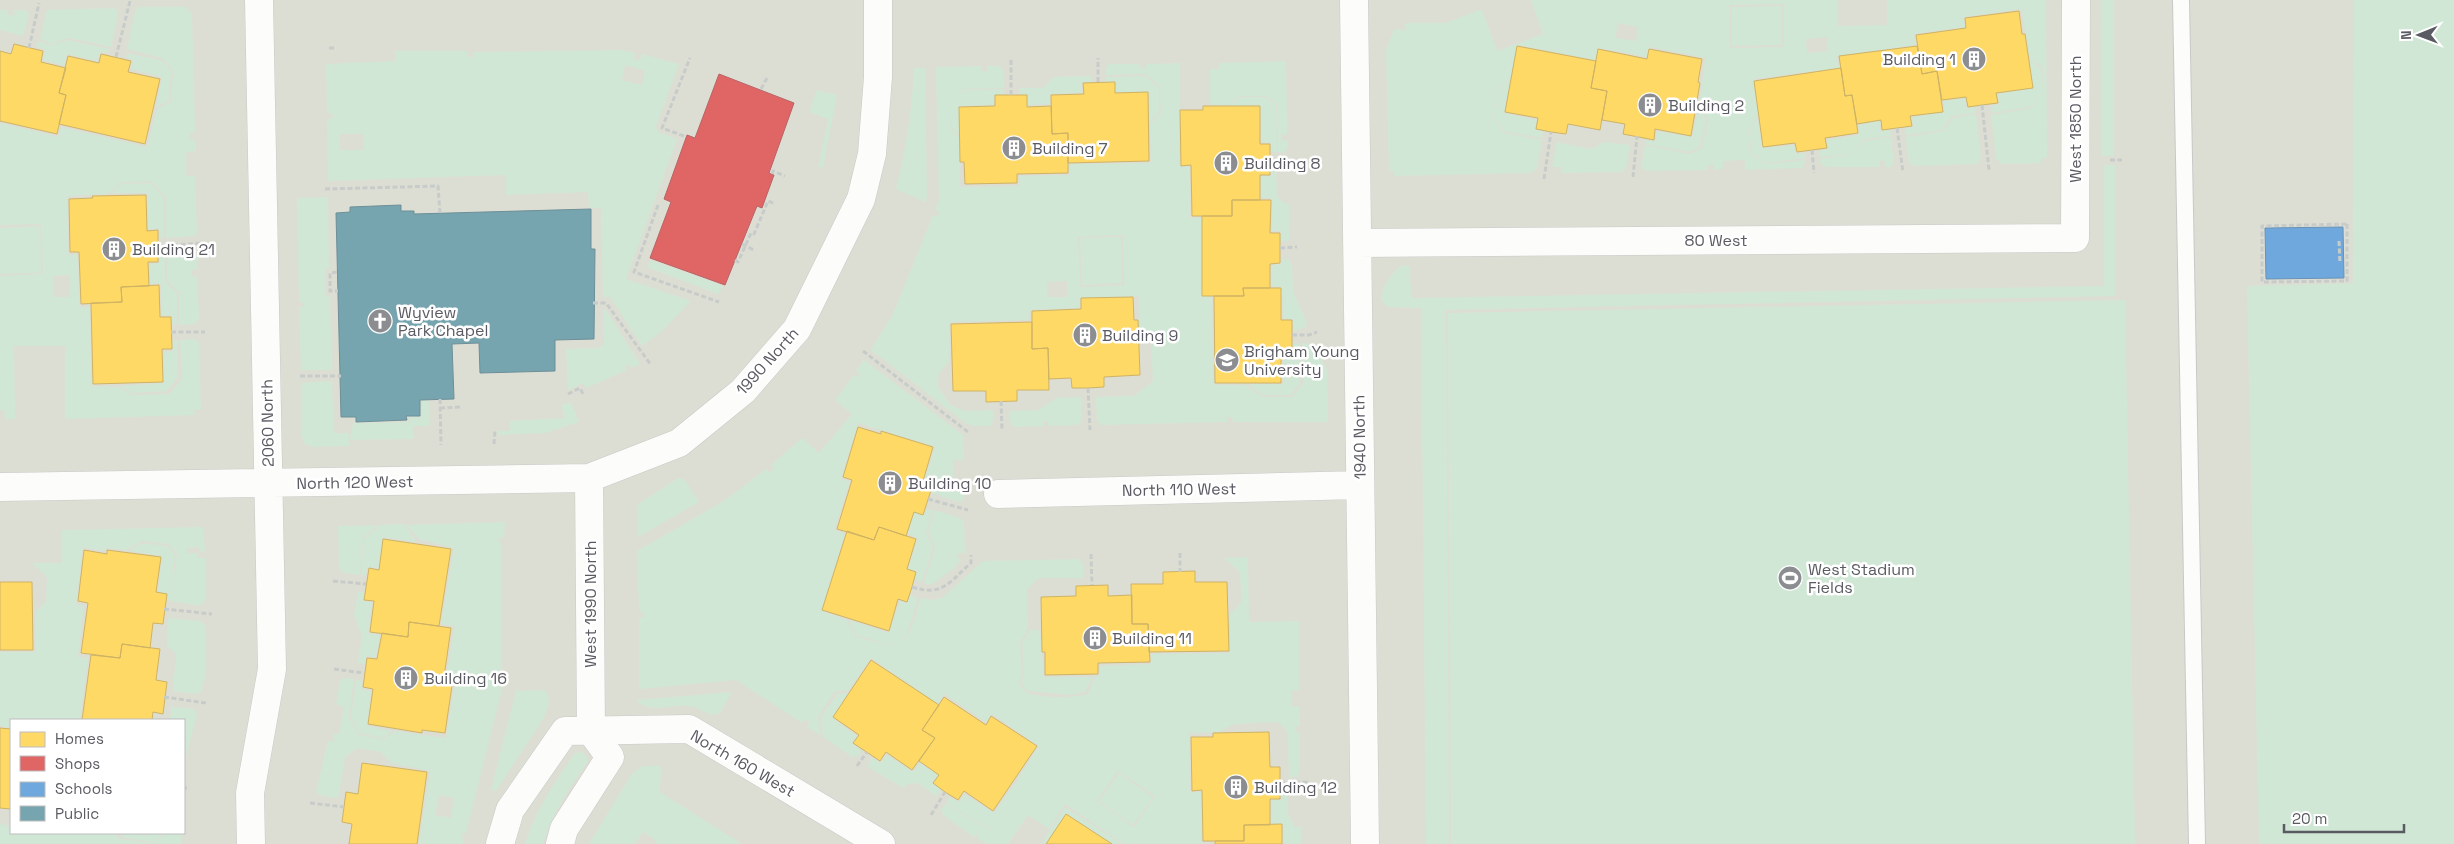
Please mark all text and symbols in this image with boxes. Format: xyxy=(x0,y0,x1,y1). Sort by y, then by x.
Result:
north arrow xyxy=(2394,10,2444,60)
text: N xyxy=(2397,30,2415,40)
building icon: Building 1 xyxy=(1961,46,1987,72)
place label: Building 1 xyxy=(1883,49,1956,70)
street label: West 1850 North xyxy=(2065,55,2086,183)
building icon: Building 2 xyxy=(1637,92,1663,118)
place label: Building 2 xyxy=(1668,95,1744,116)
building icon: Building 7 xyxy=(1001,135,1027,161)
place label: Building 7 xyxy=(1032,138,1108,159)
building icon: Building 8 xyxy=(1213,150,1239,176)
place label: Building 8 xyxy=(1244,153,1321,174)
street label: 80 West xyxy=(1684,230,1748,251)
building icon: Building 21 xyxy=(101,236,127,262)
place label: Building 21 xyxy=(132,239,215,260)
place label: Wyview Park Chapel xyxy=(398,302,488,341)
church icon: Wyview Park Chapel xyxy=(367,308,393,334)
building icon: Building 9 xyxy=(1072,322,1098,348)
street label: 1990 North xyxy=(731,323,803,400)
place label: Building 9 xyxy=(1102,325,1178,346)
place label: Brigham Young University xyxy=(1244,341,1360,380)
school or university icon: Brigham Young University xyxy=(1214,347,1240,373)
street label: 2060 North xyxy=(256,379,279,467)
street label: 1940 North xyxy=(1348,395,1371,479)
building icon: Building 10 xyxy=(877,470,903,496)
street label: North 120 West xyxy=(296,471,414,494)
place label: Building 10 xyxy=(908,473,992,494)
street label: North 110 West xyxy=(1122,478,1236,501)
street label: West 1990 North xyxy=(580,540,601,668)
place label: West Stadium Fields xyxy=(1808,559,1915,598)
sports icon: West Stadium Fields xyxy=(1777,565,1803,591)
building icon: Building 11 xyxy=(1082,625,1108,651)
place label: Building 11 xyxy=(1112,628,1192,649)
building icon: Building 16 xyxy=(393,665,419,691)
place label: Building 16 xyxy=(424,668,507,689)
legend xyxy=(10,719,185,834)
street label: North 160 West xyxy=(687,725,799,802)
text: Homes xyxy=(55,729,104,748)
text: Shops xyxy=(55,754,100,773)
building icon: Building 12 xyxy=(1223,774,1249,800)
place label: Building 12 xyxy=(1254,777,1337,798)
text: Schools xyxy=(55,779,113,798)
scale bar xyxy=(2284,802,2404,834)
text: Public xyxy=(55,804,99,823)
text: 20 m xyxy=(2292,809,2327,828)

